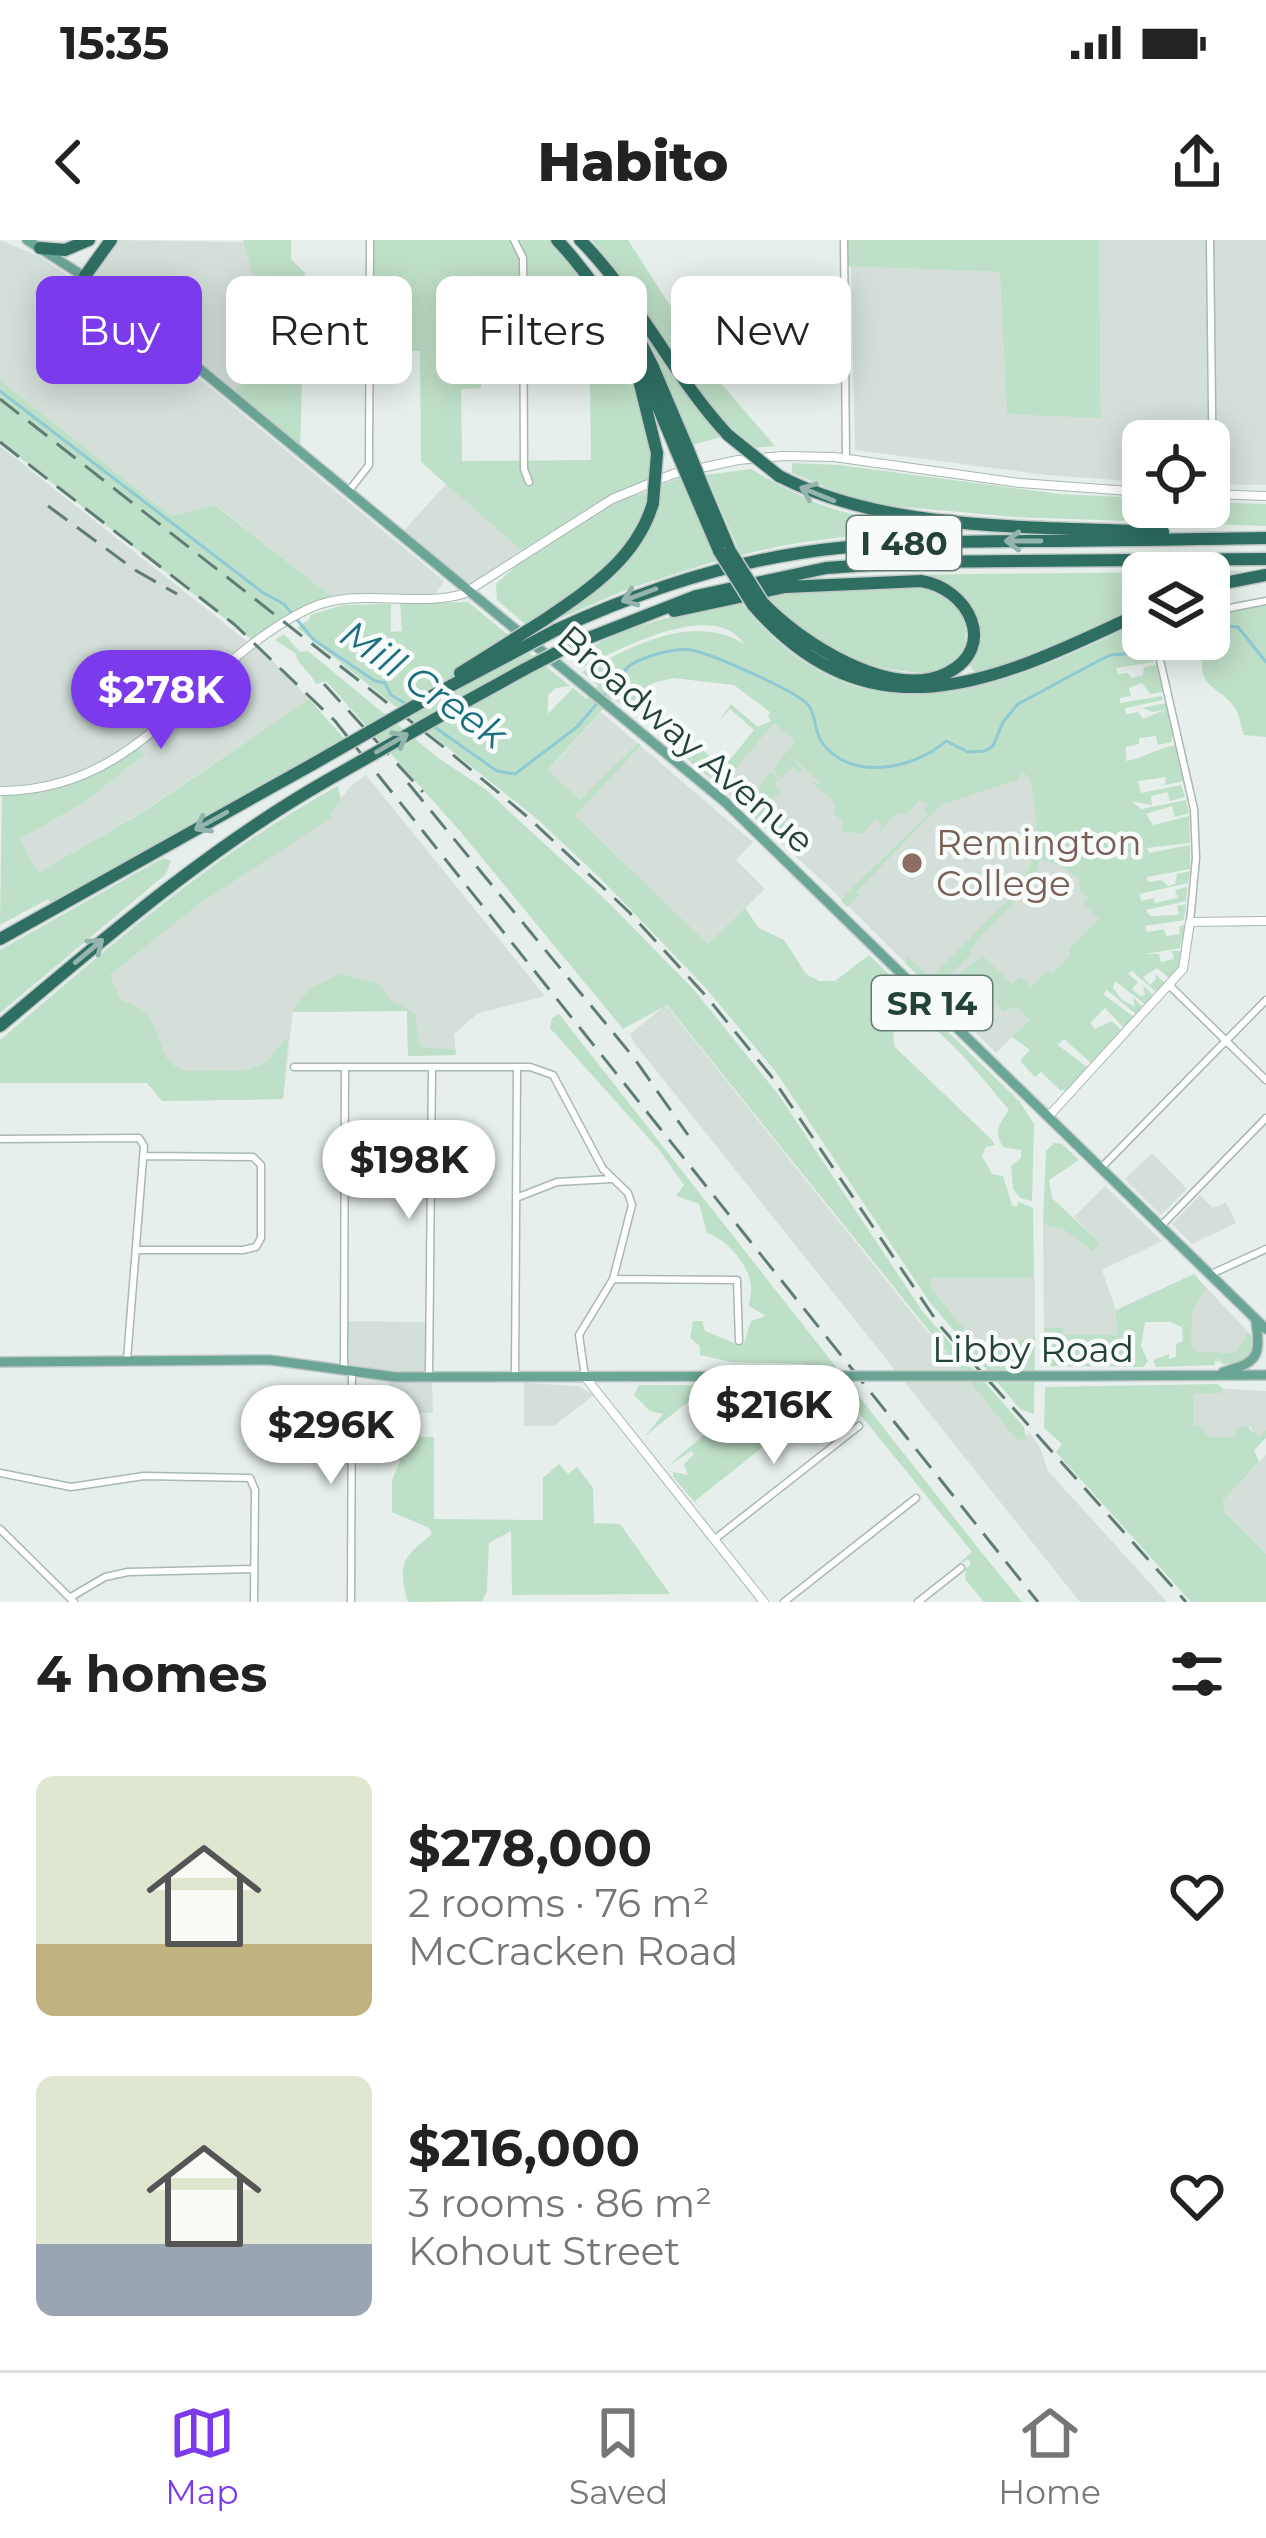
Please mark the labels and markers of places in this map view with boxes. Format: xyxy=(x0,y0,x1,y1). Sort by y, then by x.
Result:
pin: $278K xyxy=(77,650,245,752)
place label: Remington College xyxy=(936,820,1142,905)
marker: Remington College xyxy=(899,850,925,876)
pin: $198K xyxy=(325,1120,493,1222)
pin: $216K xyxy=(690,1365,858,1467)
pin: $296K xyxy=(247,1385,415,1487)

